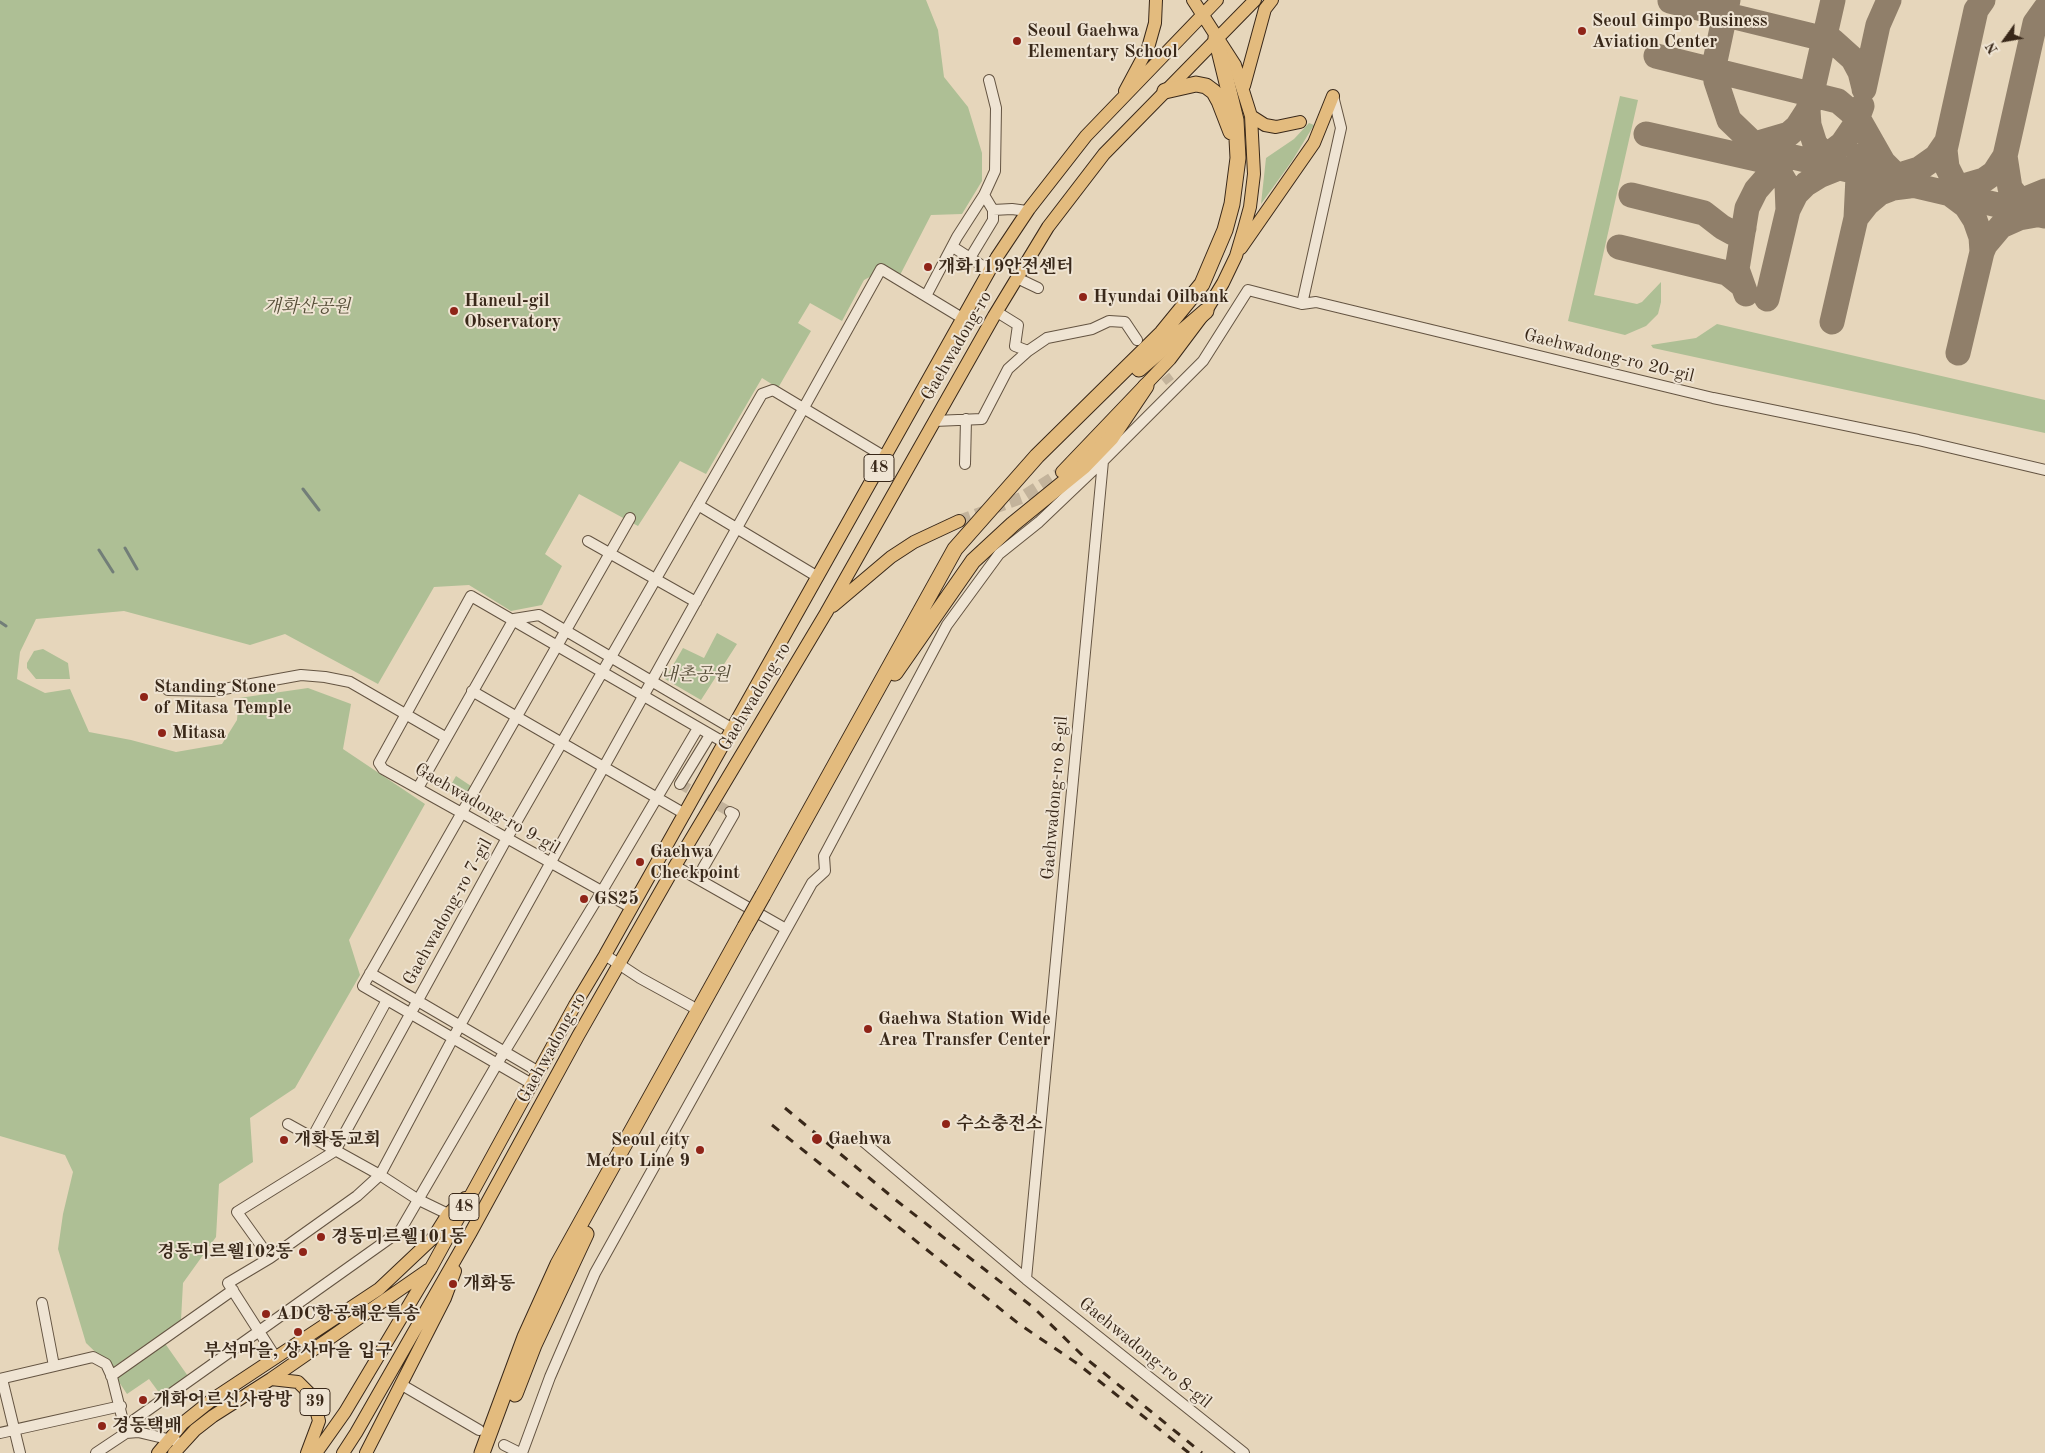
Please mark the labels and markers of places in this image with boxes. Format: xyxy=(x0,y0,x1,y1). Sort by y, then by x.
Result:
place label: Seoul Gimpo Business Aviation Center xyxy=(1592,10,1768,52)
place label: Seoul Gaehwa Elementary School xyxy=(1027,20,1178,62)
marker: Seoul Gimpo Business Aviation Center xyxy=(1576,25,1588,37)
marker: Seoul Gaehwa Elementary School xyxy=(1011,35,1023,47)
place label: 개화119안전센터 xyxy=(938,256,1074,278)
marker: 개화119안전센터 xyxy=(922,261,934,273)
place label: Hyundai Oilbank xyxy=(1093,286,1229,308)
place label: Haneul-gil Observatory xyxy=(464,290,561,332)
marker: Hyundai Oilbank xyxy=(1077,291,1089,303)
marker: Haneul-gil Observatory xyxy=(448,305,460,317)
place label: Standing Stone of Mitasa Temple xyxy=(154,676,292,719)
marker: Standing Stone of Mitasa Temple xyxy=(138,691,150,703)
place label: Mitasa xyxy=(172,722,226,744)
marker: Mitasa xyxy=(156,727,168,739)
place label: Gaehwa Checkpoint xyxy=(650,841,740,884)
marker: Gaehwa Checkpoint xyxy=(634,856,646,868)
place label: GS25 xyxy=(594,888,639,910)
marker: GS25 xyxy=(578,893,590,905)
place label: Gaehwa Station Wide Area Transfer Center xyxy=(878,1008,1051,1050)
marker: Gaehwa Station Wide Area Transfer Center xyxy=(862,1023,874,1035)
place label: 수소충전소 xyxy=(956,1113,1043,1135)
marker: 수소충전소 xyxy=(940,1118,952,1130)
place label: Gaehwa xyxy=(828,1128,891,1150)
place label: 개화동교회 xyxy=(294,1129,381,1151)
place label: Seoul city Metro Line 9 xyxy=(586,1129,690,1172)
marker: Gaehwa xyxy=(810,1132,824,1146)
marker: 개화동교회 xyxy=(278,1134,290,1146)
marker: Seoul city Metro Line 9 xyxy=(694,1144,706,1156)
place label: 경동미르웰101동 xyxy=(331,1226,467,1248)
marker: 경동미르웰101동 xyxy=(315,1231,327,1243)
place label: 경동미르웰102동 xyxy=(157,1241,293,1263)
marker: 경동미르웰102동 xyxy=(297,1246,309,1258)
place label: 개화동 xyxy=(463,1273,515,1295)
marker: 개화동 xyxy=(447,1278,459,1290)
place label: ADC항공해운특송 xyxy=(276,1303,420,1325)
marker: ADC항공해운특송 xyxy=(260,1308,272,1320)
marker: 부석마을, 상사마을 입구 xyxy=(292,1326,304,1338)
place label: 부석마을, 상사마을 입구 xyxy=(204,1340,392,1362)
place label: 개화어르신사랑방 xyxy=(153,1389,292,1411)
marker: 개화어르신사랑방 xyxy=(137,1394,149,1406)
place label: 경동택배 xyxy=(112,1415,182,1437)
marker: 경동택배 xyxy=(96,1420,108,1432)

